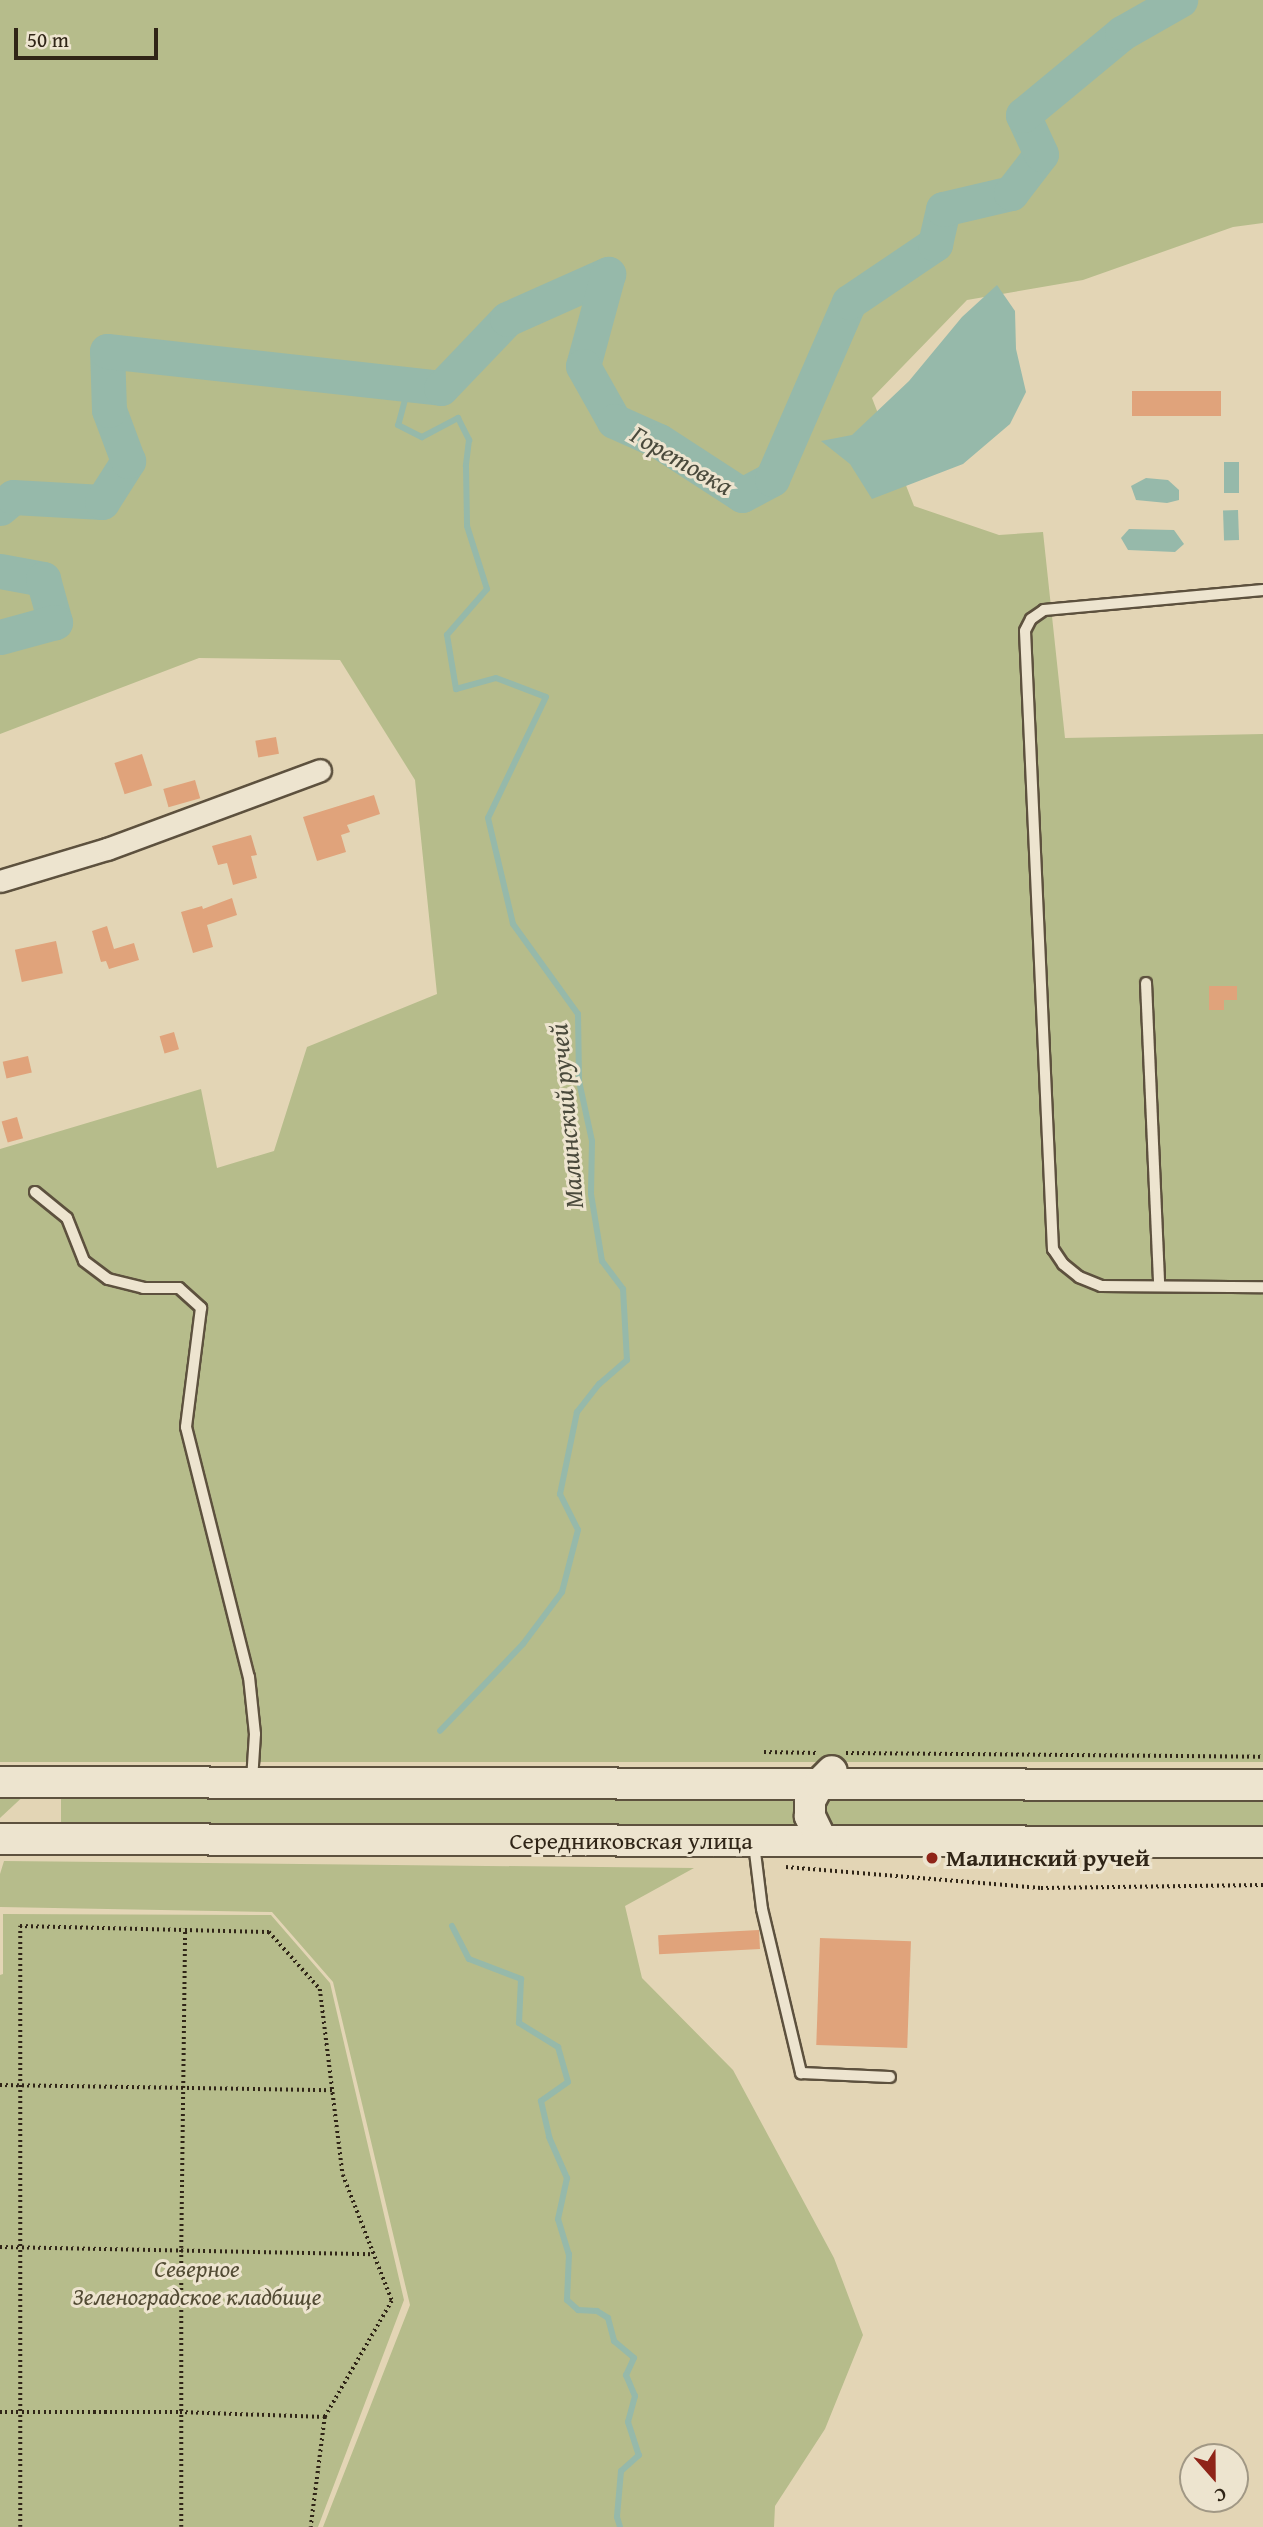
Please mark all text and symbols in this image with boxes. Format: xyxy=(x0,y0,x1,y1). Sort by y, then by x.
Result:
scale bar xyxy=(18,14,161,58)
text: 50 m xyxy=(27,24,69,55)
water label: Горетовка xyxy=(626,418,738,502)
water label: Малинский ручей xyxy=(542,1022,590,1210)
street label: Середниковская улица xyxy=(509,1827,753,1855)
place label: Малинский ручей xyxy=(946,1844,1150,1872)
marker: Малинский ручей xyxy=(924,1850,940,1866)
park label: Северное Зеленоградское кладбище xyxy=(73,2255,321,2311)
north arrow xyxy=(1179,2443,1249,2513)
text: С xyxy=(1211,2481,1231,2511)

